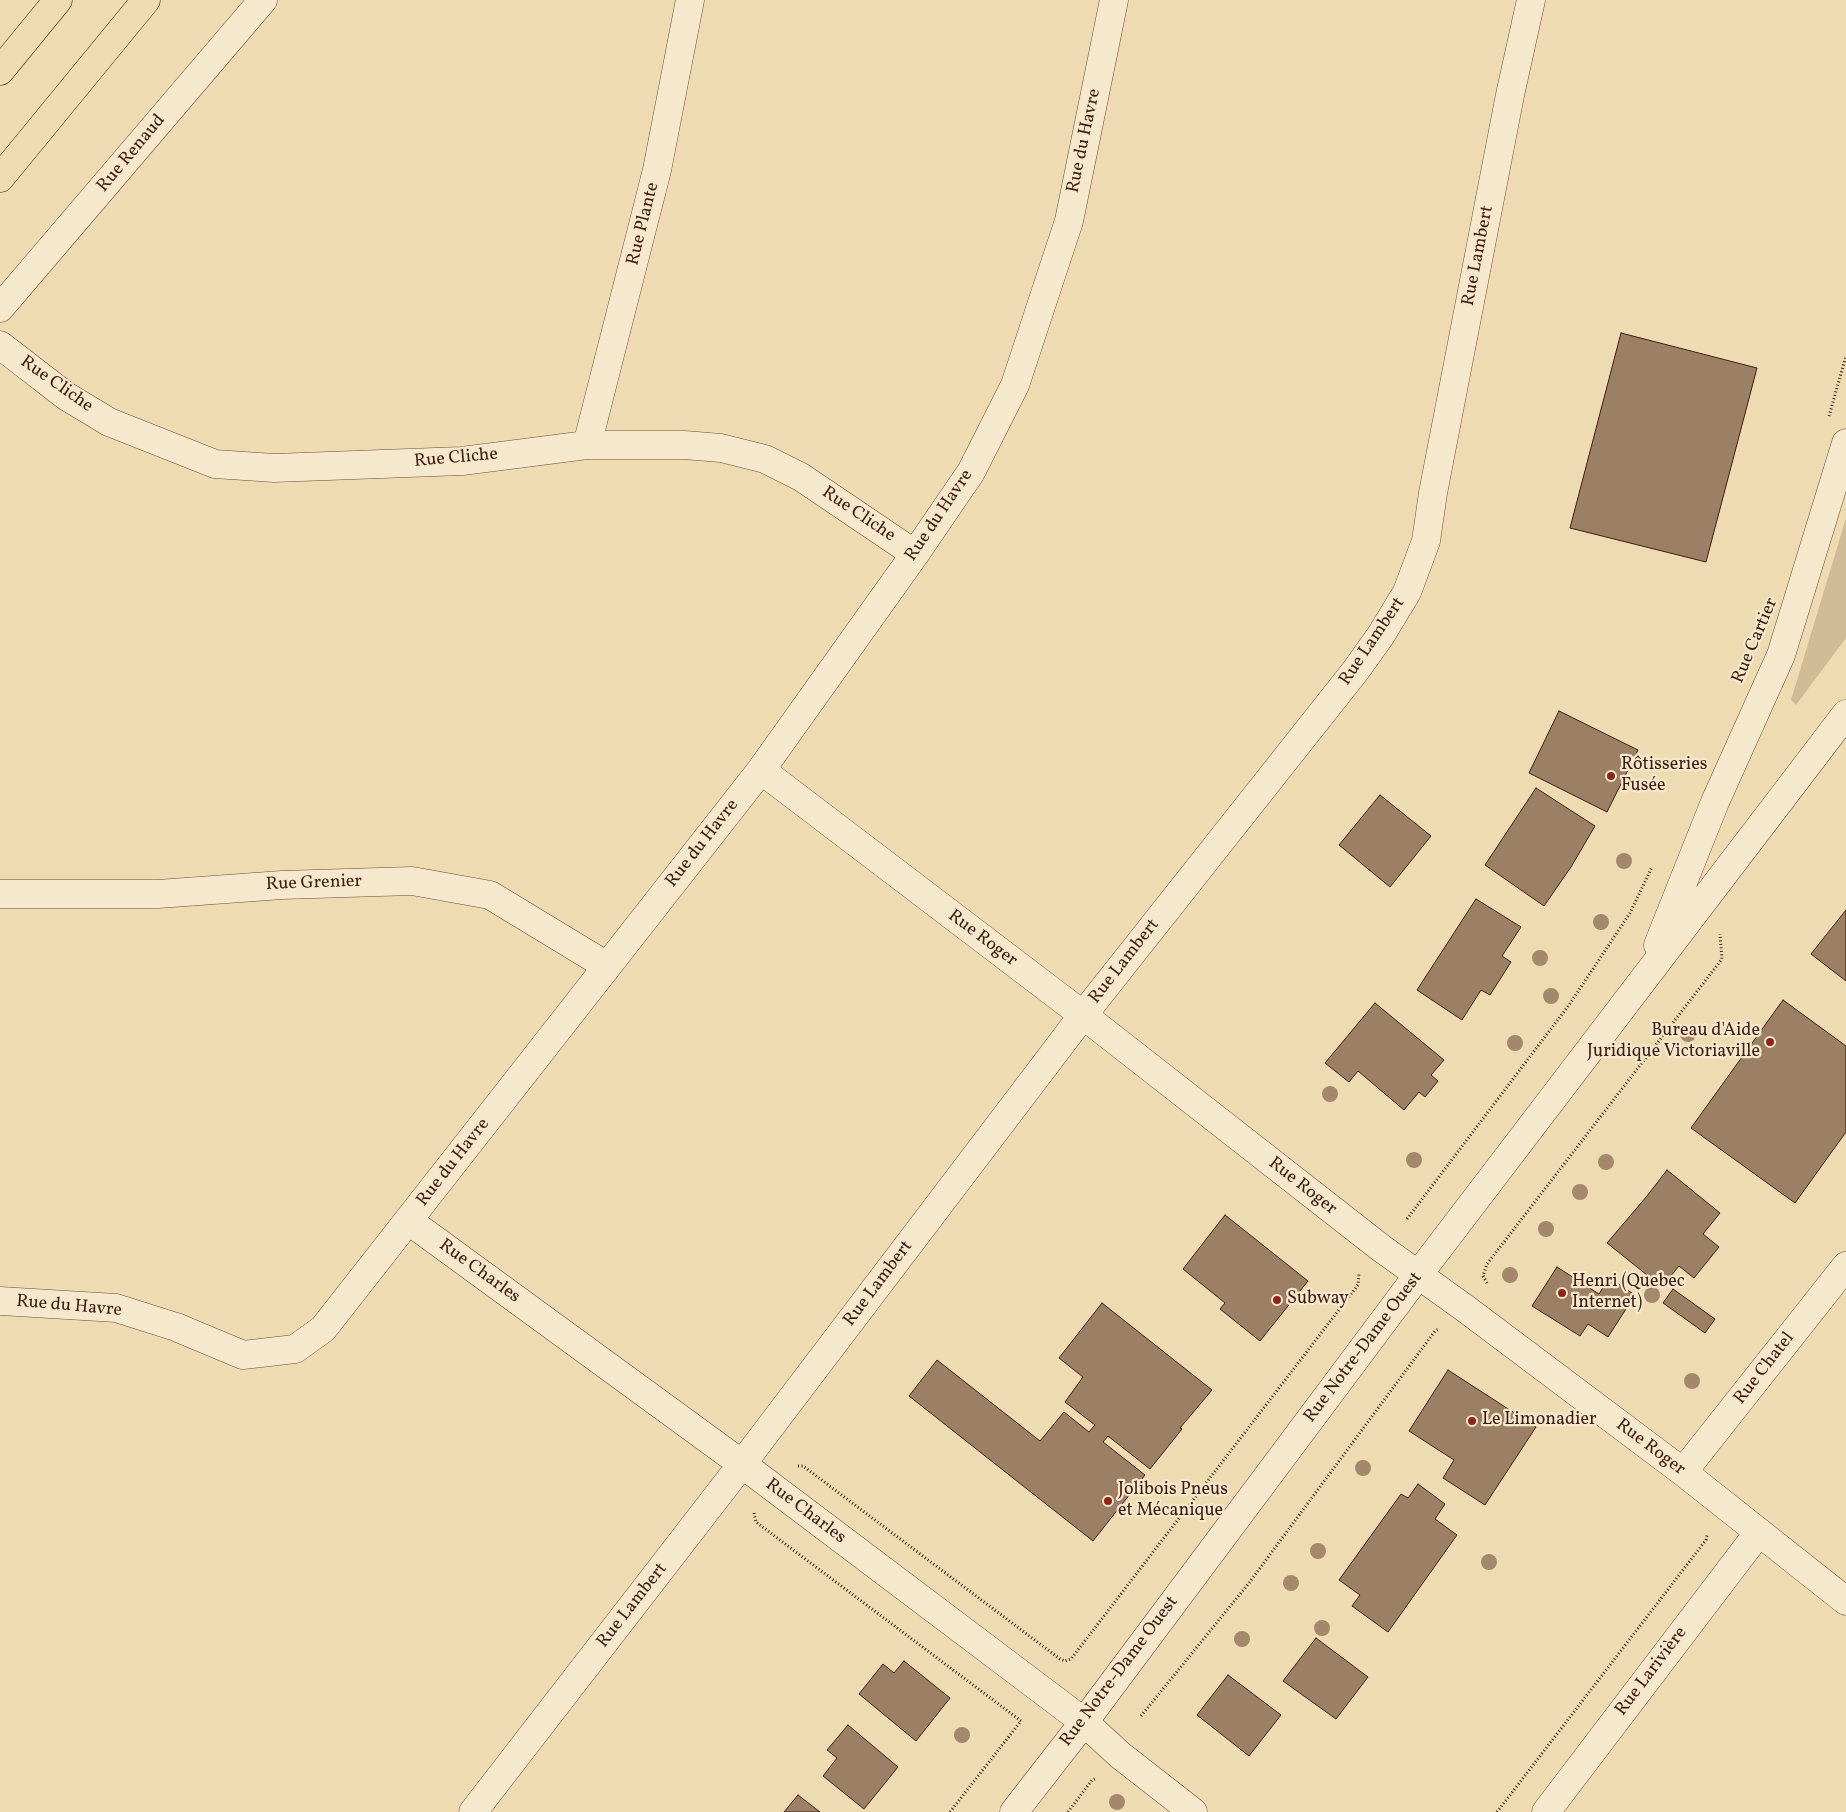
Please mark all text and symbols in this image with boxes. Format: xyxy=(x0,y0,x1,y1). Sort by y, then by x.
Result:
street label: Rue du Havre xyxy=(1063,87,1107,195)
street label: Rue Renaud xyxy=(93,111,171,197)
street label: Rue Plante xyxy=(623,180,665,268)
street label: Rue Lambert xyxy=(1459,204,1499,308)
street label: Rue Cliche xyxy=(15,352,97,418)
street label: Rue Cliche xyxy=(413,445,499,473)
street label: Rue du Havre xyxy=(901,466,979,566)
street label: Rue Cliche xyxy=(817,483,899,547)
street label: Rue Lambert xyxy=(1336,594,1410,690)
street label: Rue Cartier xyxy=(1728,595,1784,687)
place label: Rôtisseries Fusée xyxy=(1621,755,1707,798)
marker: Rôtisseries Fusée xyxy=(1605,770,1617,782)
street label: Rue du Havre xyxy=(662,796,744,892)
street label: Rue Grenier xyxy=(266,872,362,896)
street label: Rue Roger xyxy=(943,906,1021,972)
street label: Rue Lambert xyxy=(1085,915,1165,1009)
place label: Bureau d'Aide Juridique Victoriaville xyxy=(1587,1021,1760,1064)
marker: Bureau d'Aide Juridique Victoriaville xyxy=(1764,1036,1776,1048)
street label: Rue du Havre xyxy=(413,1115,495,1211)
street label: Rue Roger xyxy=(1263,1153,1341,1221)
street label: Rue Charles xyxy=(434,1235,524,1309)
street label: Rue Lambert xyxy=(840,1237,918,1331)
street label: Rue Notre-Dame Ouest xyxy=(1300,1268,1428,1428)
place label: Henri (Quebec Internet) xyxy=(1572,1272,1685,1315)
marker: Henri (Quebec Internet) xyxy=(1556,1287,1568,1299)
place label: Subway xyxy=(1287,1289,1349,1311)
street label: Rue du Havre xyxy=(15,1292,123,1322)
marker: Subway xyxy=(1271,1294,1283,1306)
street label: Rue Chatel xyxy=(1730,1329,1800,1409)
place label: Le Limonadier xyxy=(1482,1410,1597,1432)
marker: Le Limonadier xyxy=(1466,1415,1478,1427)
street label: Rue Roger xyxy=(1611,1415,1689,1481)
street label: Rue Charles xyxy=(760,1475,850,1549)
place label: Jolibois Pneus et Mécanique xyxy=(1118,1480,1228,1522)
marker: Jolibois Pneus et Mécanique xyxy=(1102,1495,1114,1507)
street label: Rue Lambert xyxy=(593,1559,673,1653)
street label: Rue Notre-Dame Ouest xyxy=(1056,1592,1184,1752)
street label: Rue Larivière xyxy=(1611,1623,1693,1721)

